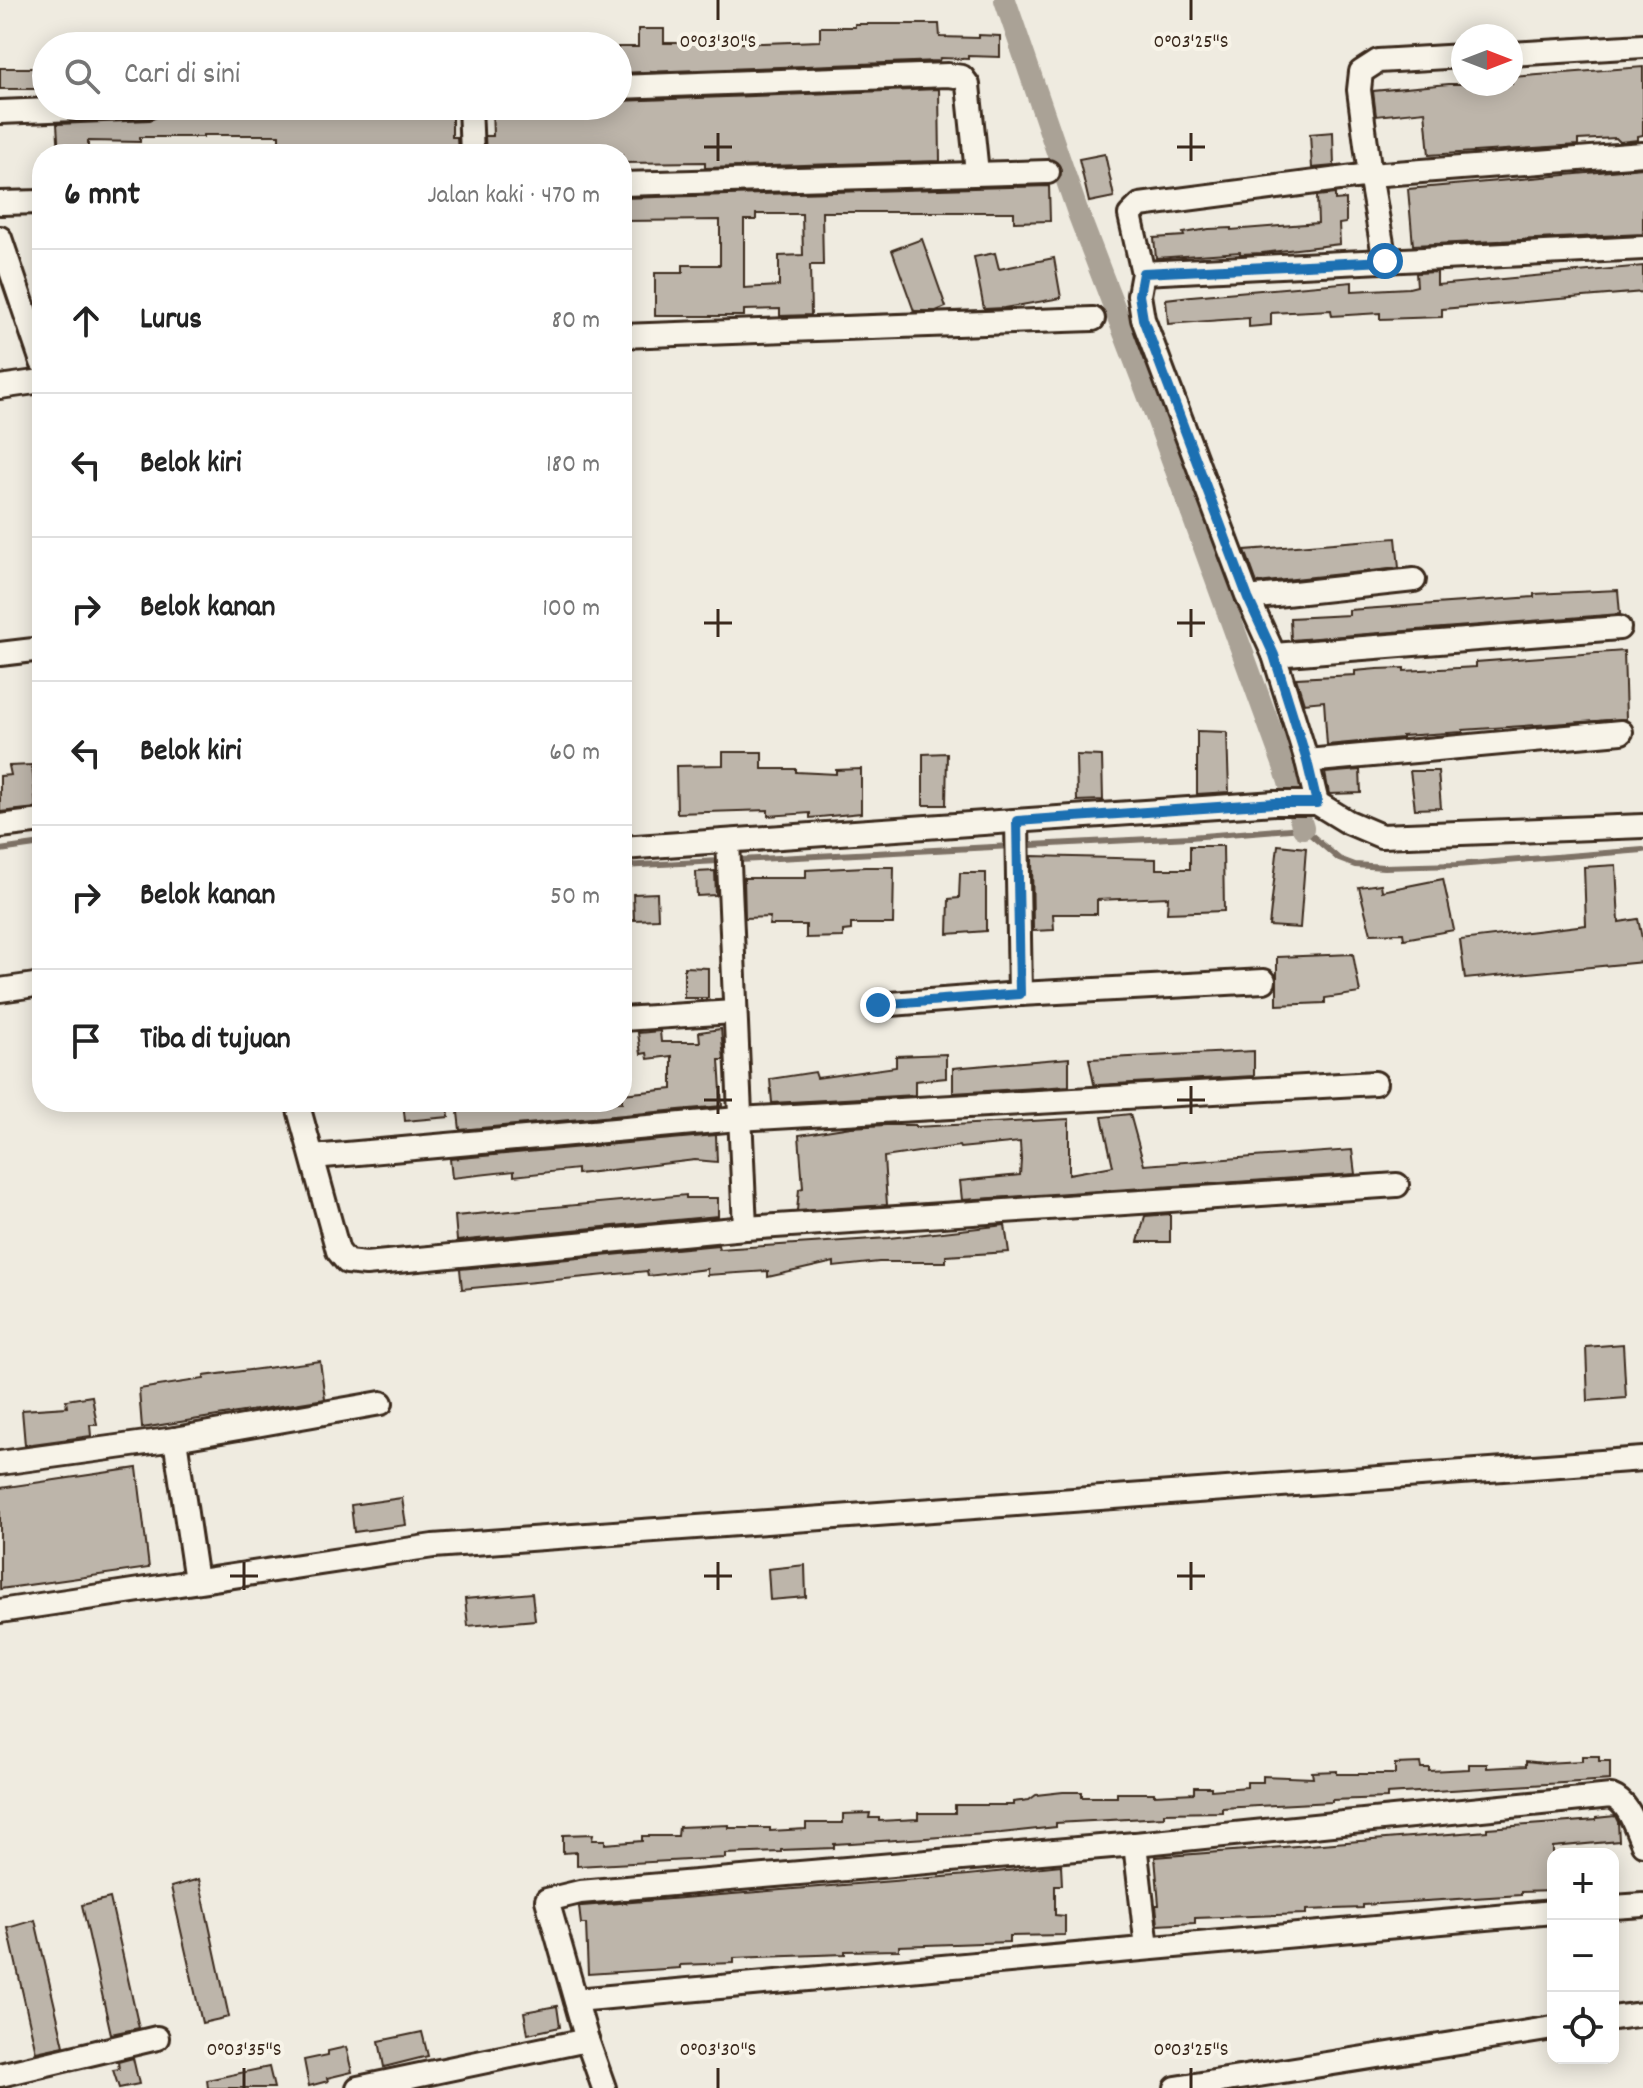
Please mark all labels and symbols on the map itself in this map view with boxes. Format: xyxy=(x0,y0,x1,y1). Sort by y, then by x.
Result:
north arrow xyxy=(1451,24,1523,96)
text: 0°03'30"S xyxy=(680,29,756,57)
text: 0°03'25"S xyxy=(1154,29,1228,57)
route start xyxy=(1367,243,1403,279)
route end xyxy=(860,987,896,1023)
text: 0°03'35"S xyxy=(206,2037,282,2065)
text: 0°03'30"S xyxy=(680,2037,756,2065)
text: 0°03'25"S xyxy=(1154,2037,1228,2065)

